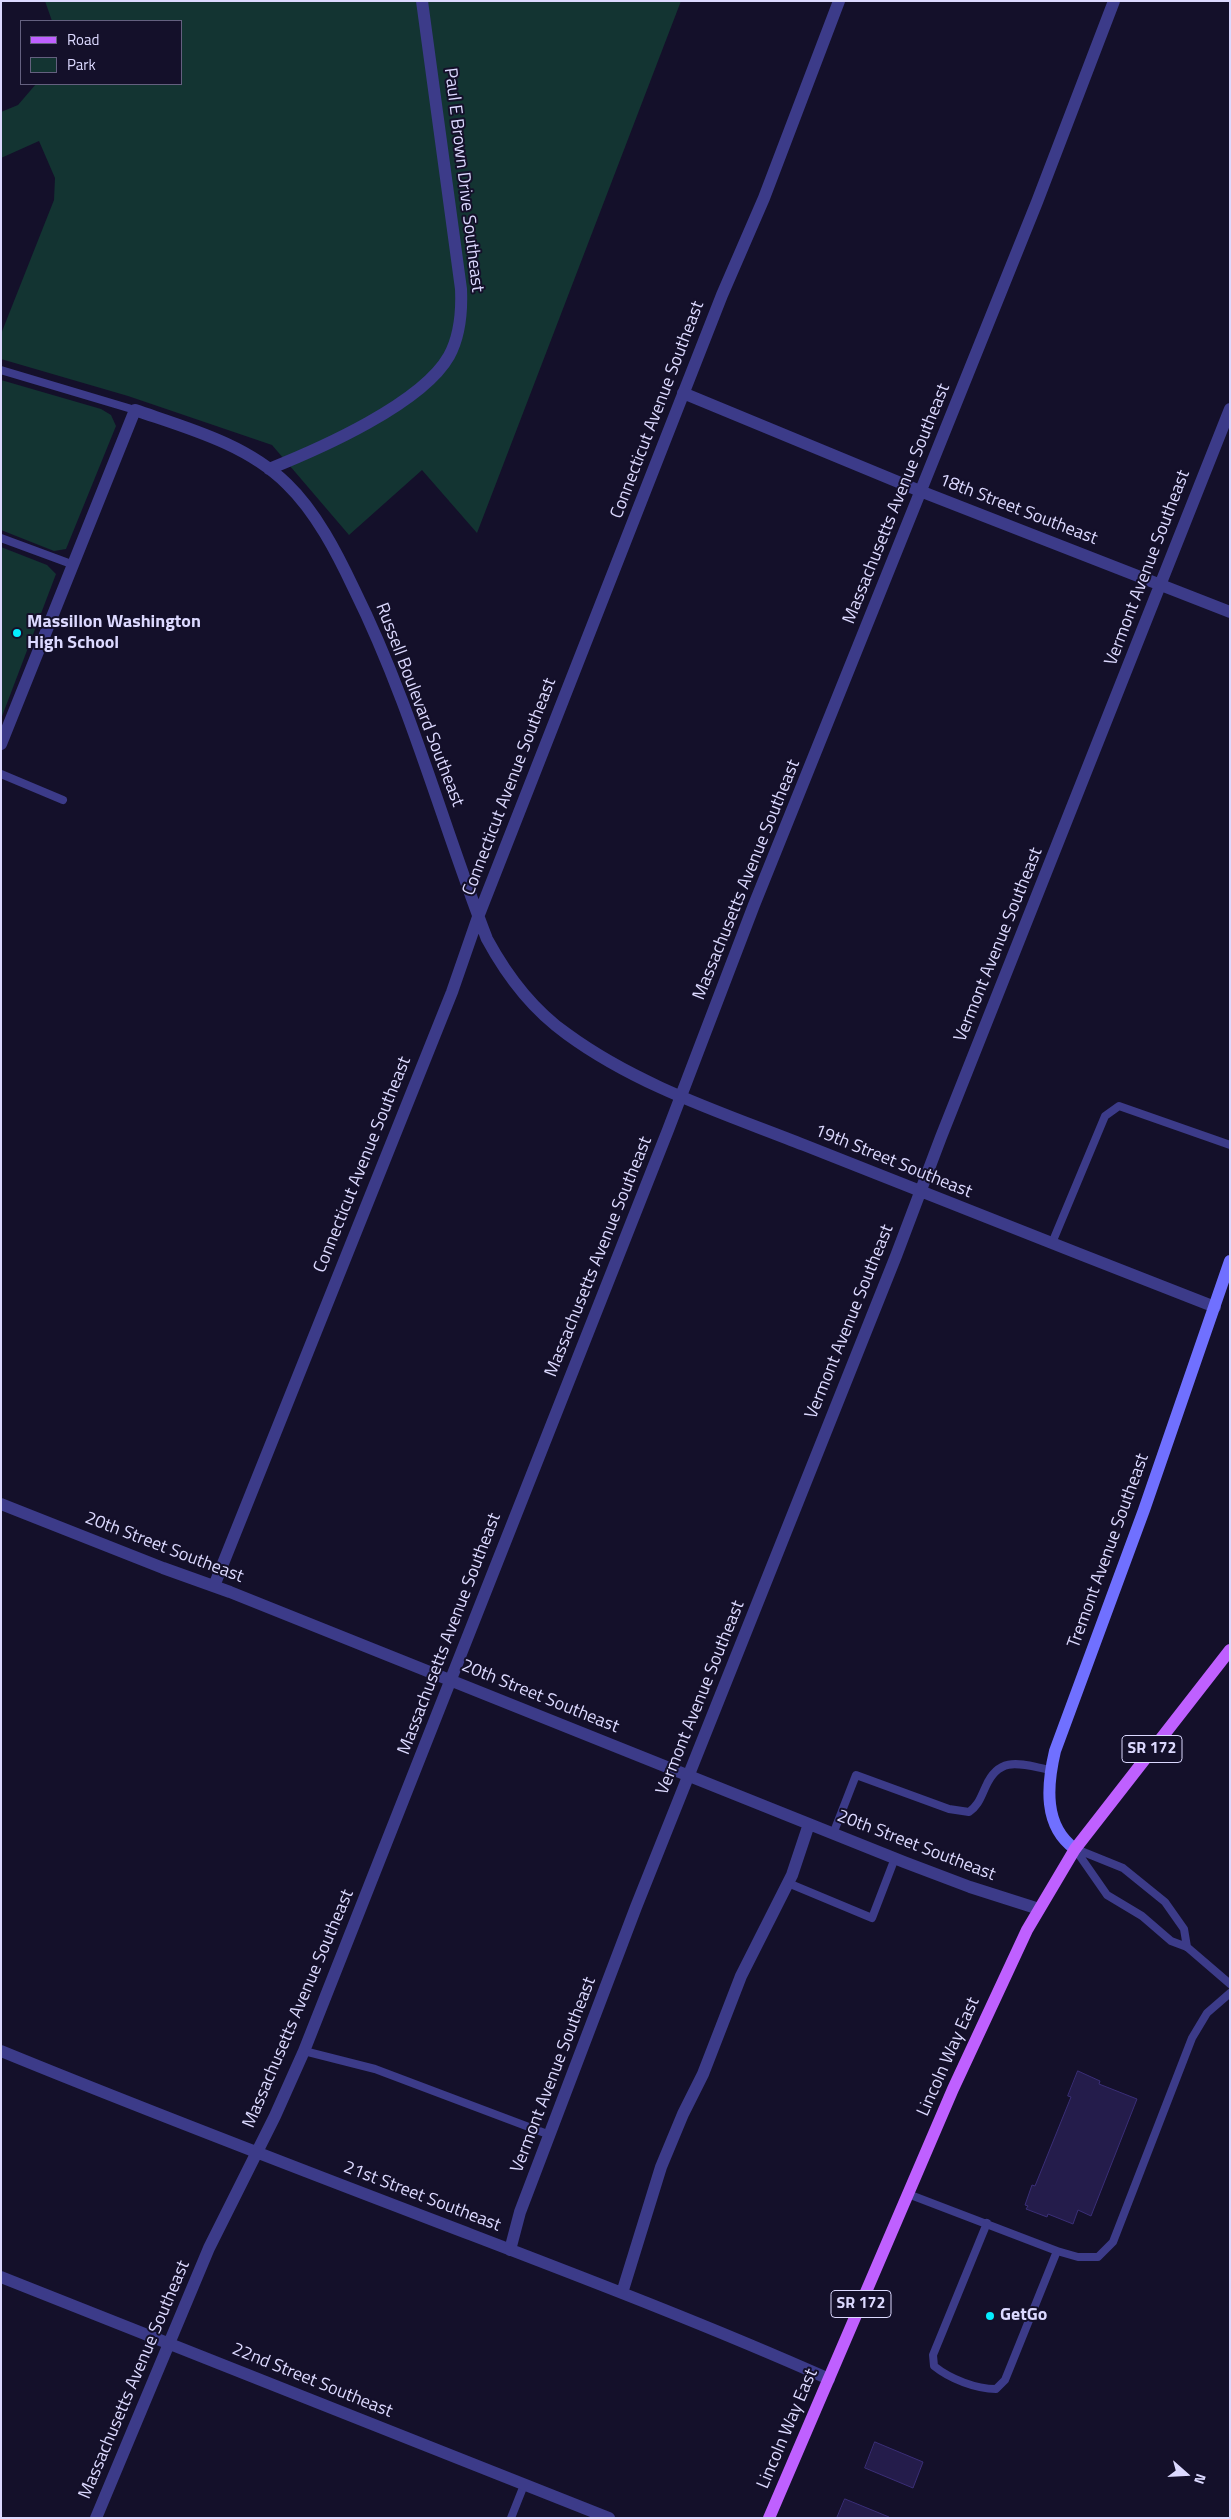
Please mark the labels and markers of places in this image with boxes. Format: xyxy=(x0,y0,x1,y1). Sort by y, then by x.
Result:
place label: Massillon Washington High School xyxy=(27,612,201,654)
marker: Massillon Washington High School xyxy=(11,627,23,639)
place label: GetGo xyxy=(1000,2305,1047,2327)
marker: GetGo xyxy=(984,2310,996,2322)

